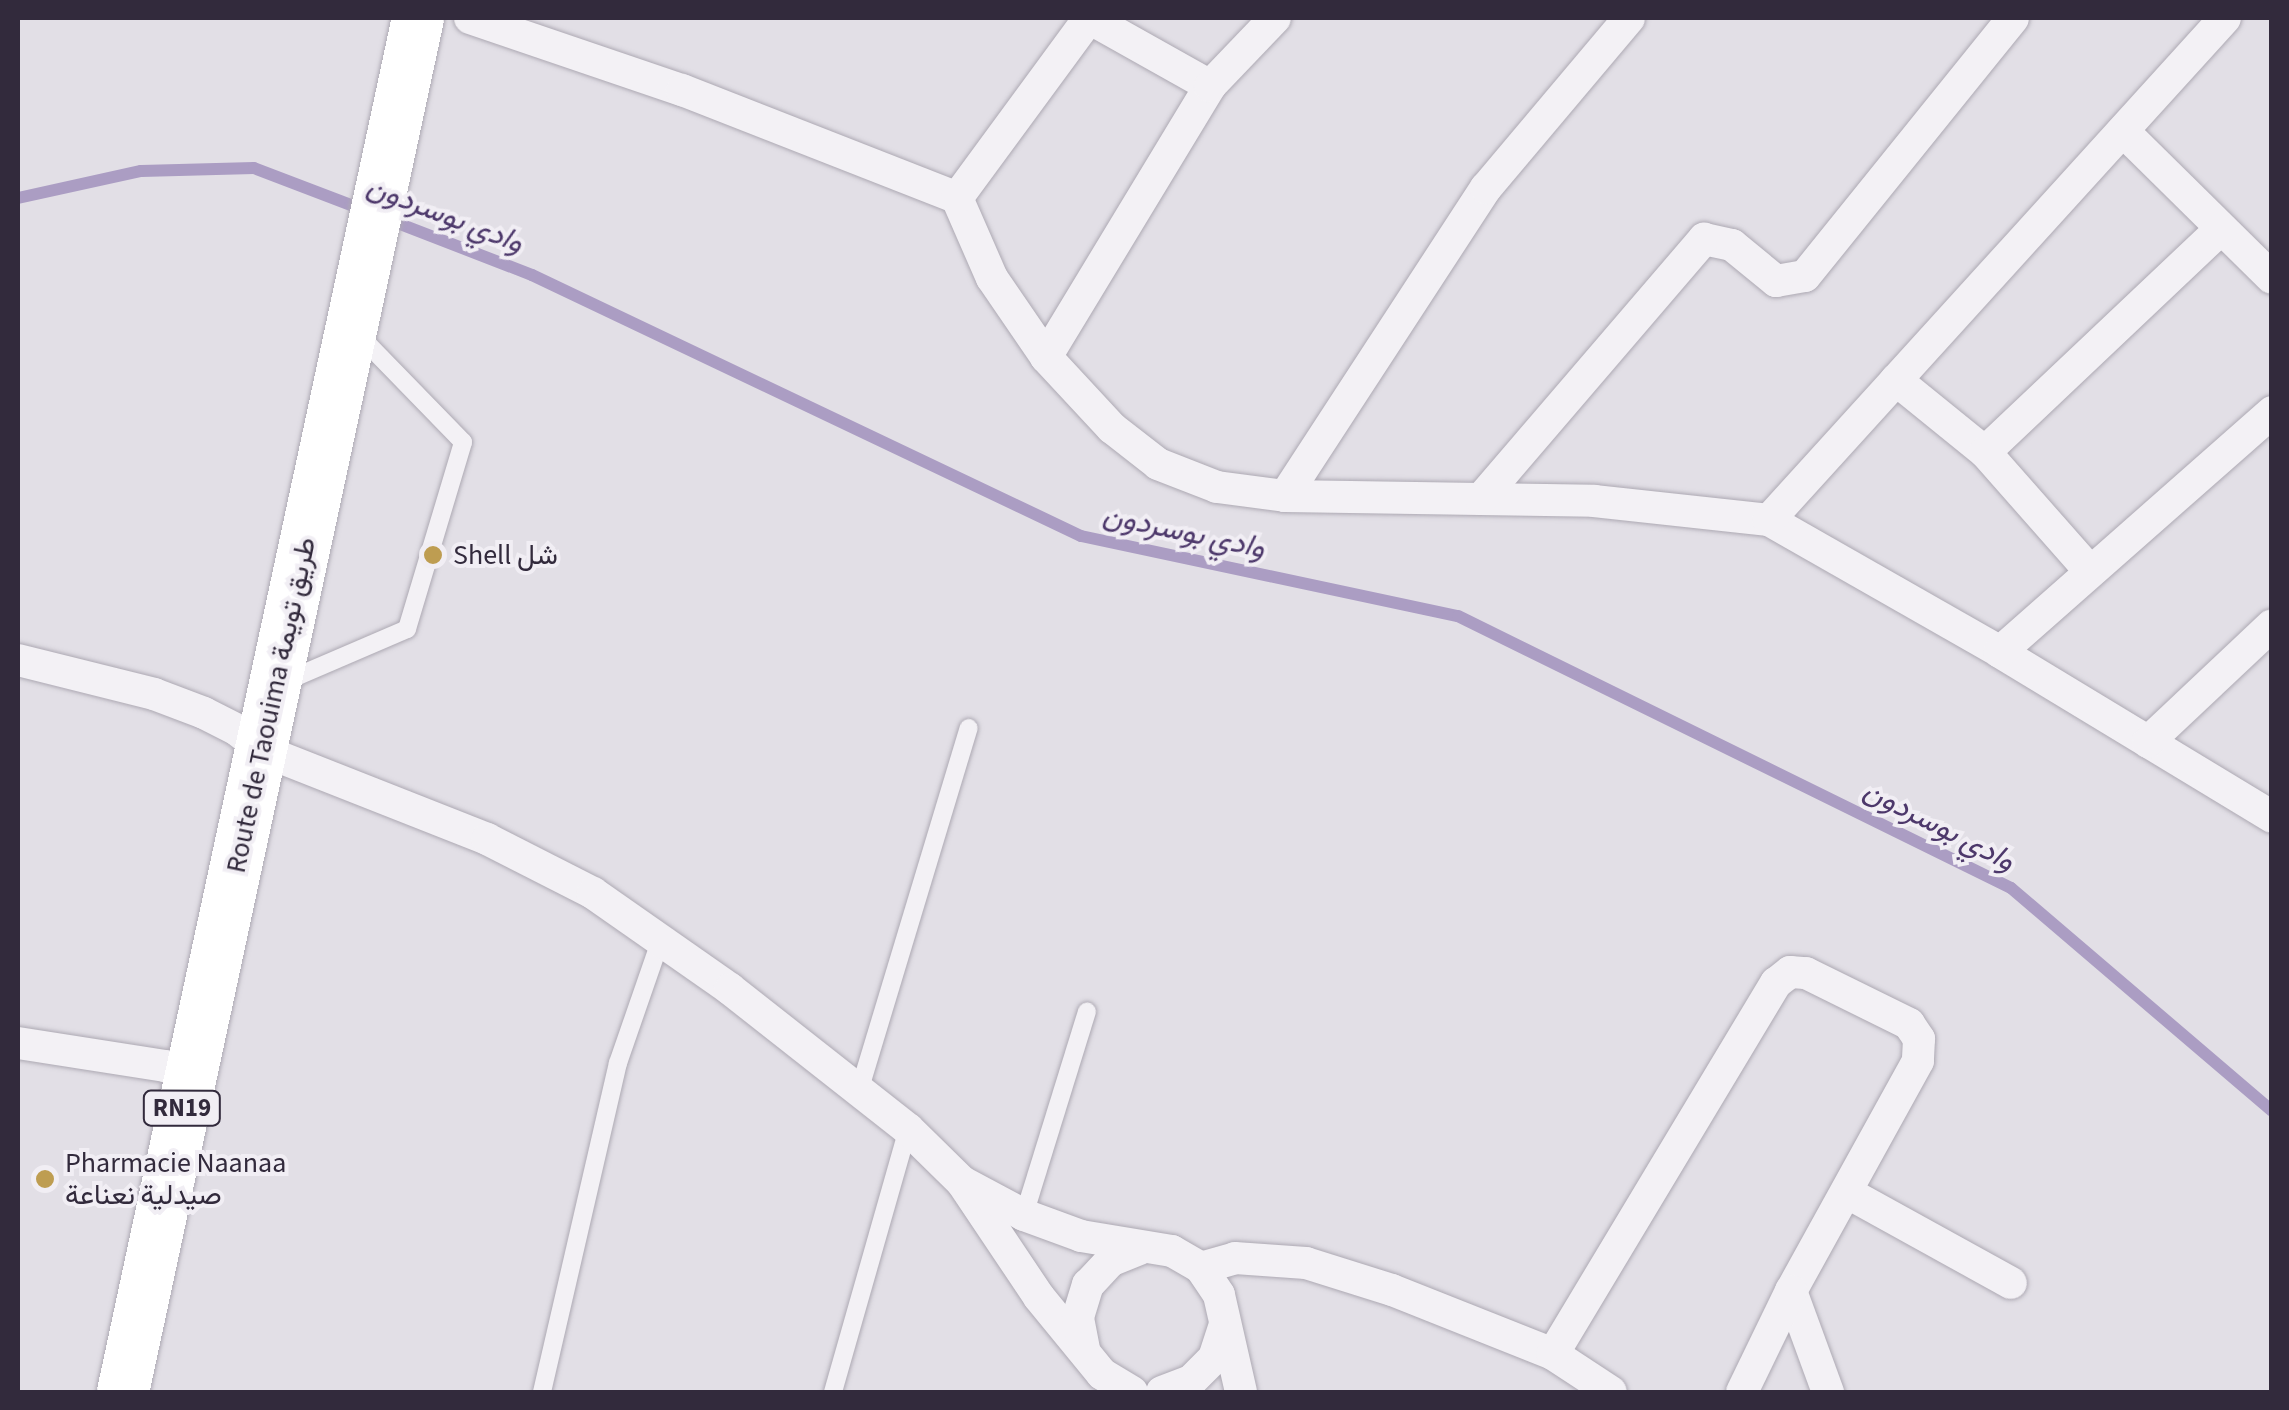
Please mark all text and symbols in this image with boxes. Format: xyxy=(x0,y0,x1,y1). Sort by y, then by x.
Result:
water label: وادي بوسردون xyxy=(362,169,528,261)
water label: وادي بوسردون xyxy=(1100,497,1268,567)
street label: Route de Taouima طريق تويمة xyxy=(219,534,323,876)
place label: Shell شل xyxy=(453,538,558,572)
marker: Shell شل xyxy=(422,544,444,566)
water label: وادي بوسردون xyxy=(1857,773,2021,879)
road number: RN19 xyxy=(142,1088,222,1128)
place label: Pharmacie Naanaa صيدلية نعناعة xyxy=(65,1146,286,1212)
marker: Pharmacie Naanaa صيدلية نعناعة xyxy=(34,1168,56,1190)

